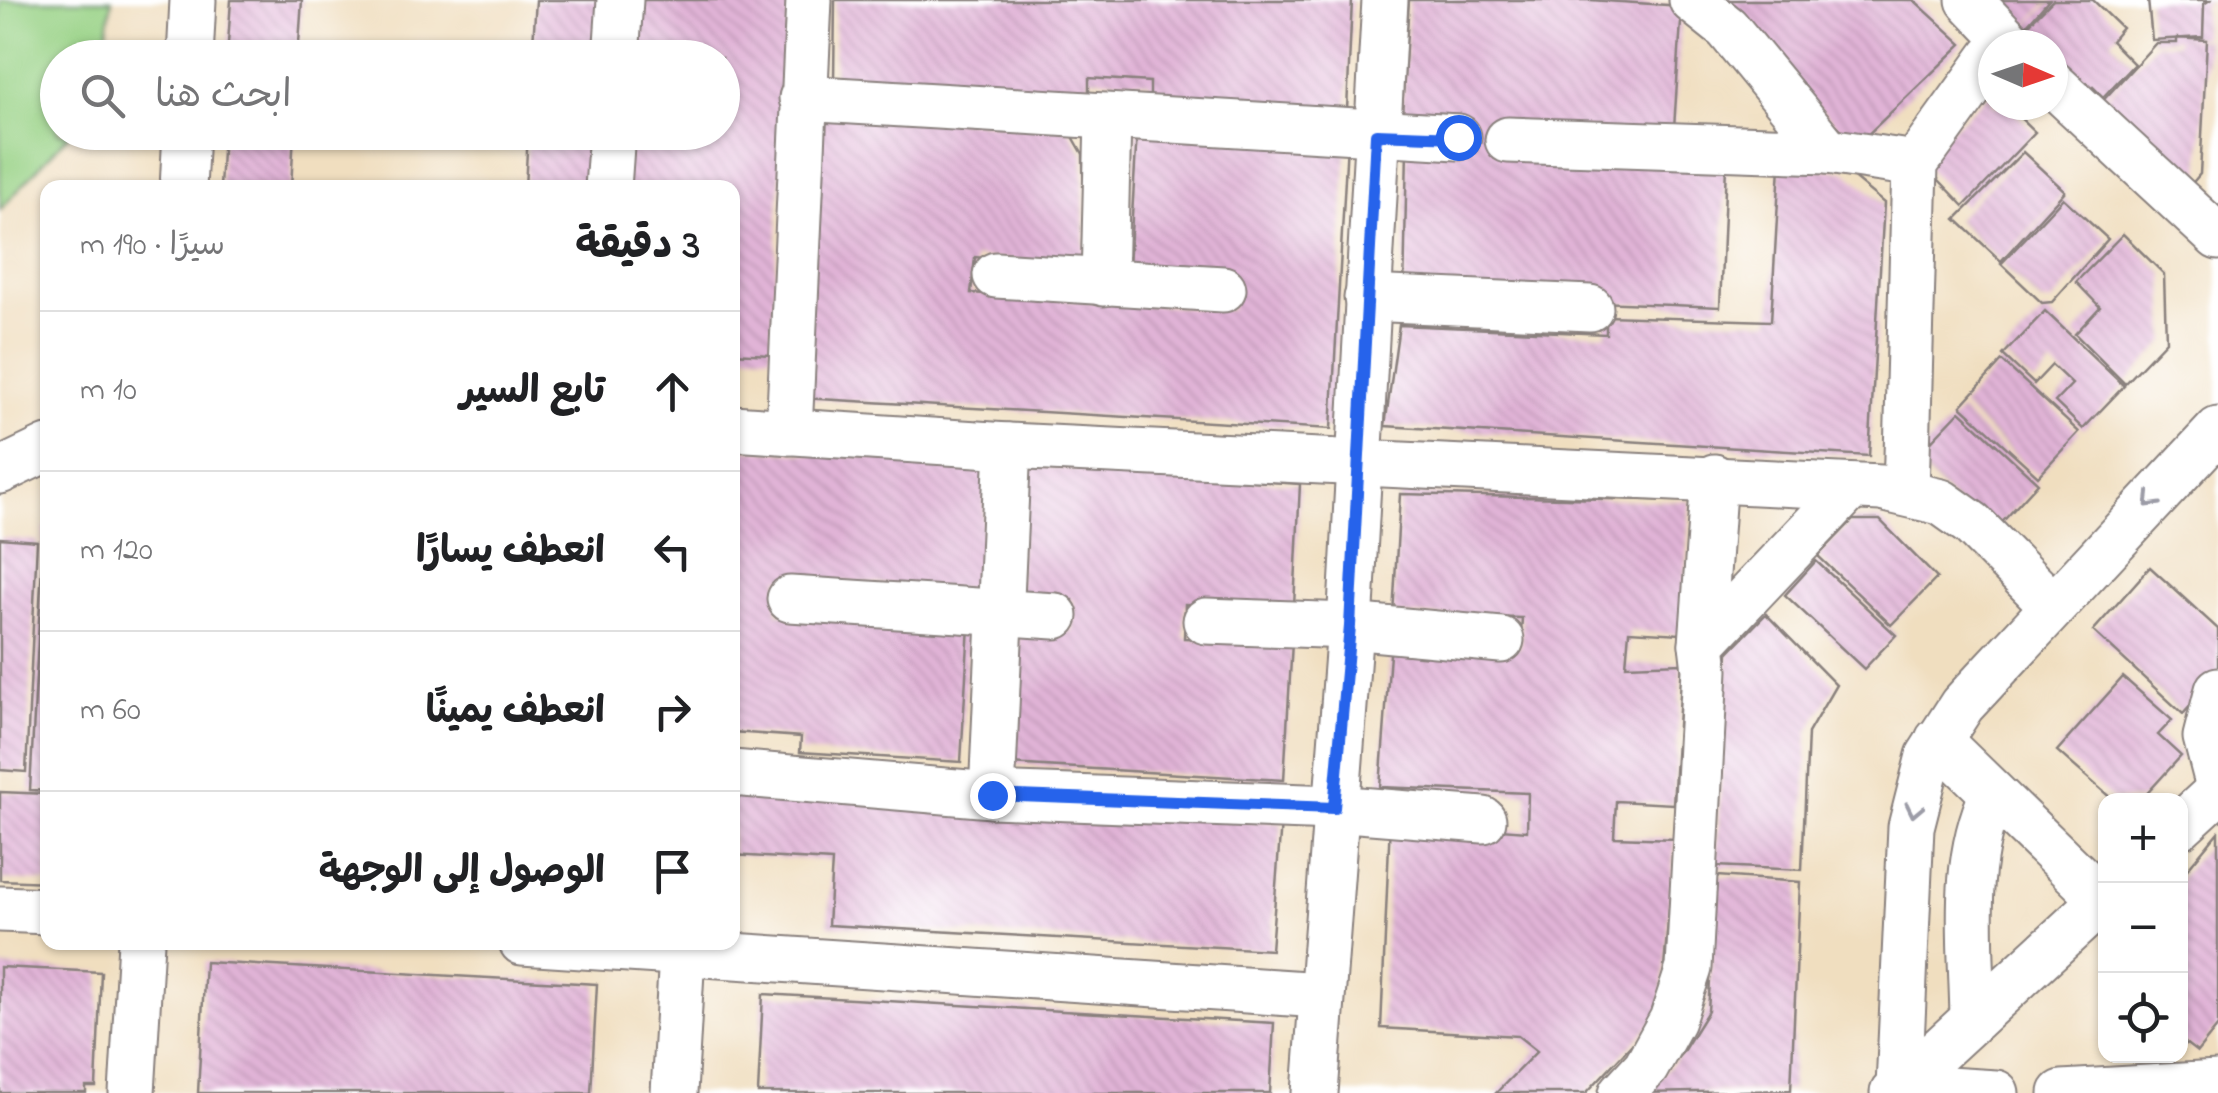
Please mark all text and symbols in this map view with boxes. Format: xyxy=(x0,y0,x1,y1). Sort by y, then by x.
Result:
north arrow xyxy=(1978,30,2068,120)
search box xyxy=(40,40,740,150)
icon: search xyxy=(75,68,130,123)
text: ابحث هنا xyxy=(155,69,292,125)
route start xyxy=(1436,115,1482,161)
text: 3 دقيقة xyxy=(575,216,700,277)
text: سيرًا · 190 m xyxy=(80,223,225,270)
icon: ahead xyxy=(645,364,700,419)
text: تابع السير xyxy=(460,365,605,421)
text: 10 m xyxy=(80,368,137,415)
one-way arrow xyxy=(2145,489,2163,508)
icon: left xyxy=(645,524,700,579)
text: انعطف يسارًا xyxy=(416,525,605,581)
text: 120 m xyxy=(80,528,153,575)
icon: right xyxy=(645,684,700,739)
text: انعطف يمينًا xyxy=(426,685,605,741)
text: 60 m xyxy=(80,688,141,735)
route end xyxy=(970,773,1016,819)
map controls xyxy=(2098,793,2188,1063)
button: + xyxy=(2098,793,2188,883)
one-way arrow xyxy=(1905,801,1926,818)
icon: arrive xyxy=(645,844,700,899)
text: الوصول إلى الوجهة xyxy=(319,845,605,901)
button: − xyxy=(2098,883,2188,973)
button: locate xyxy=(2098,973,2188,1063)

